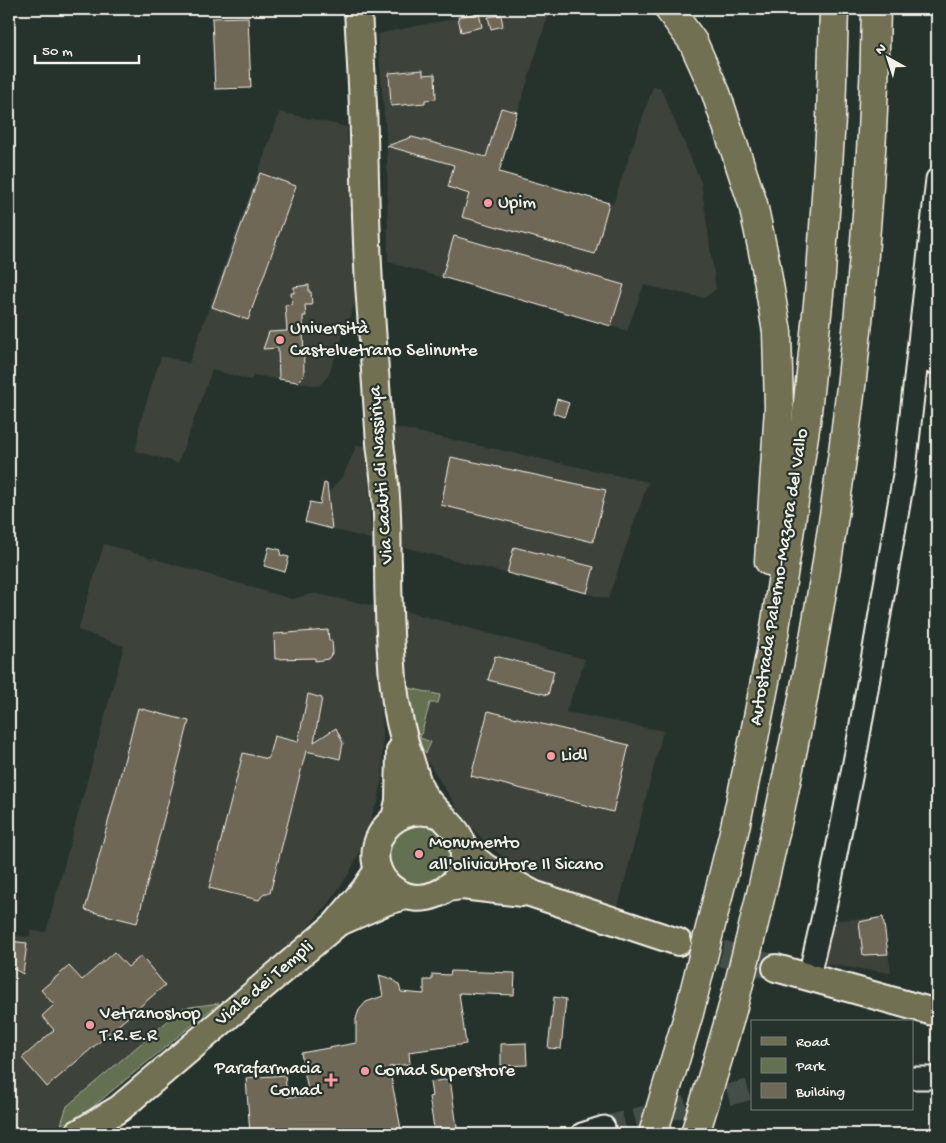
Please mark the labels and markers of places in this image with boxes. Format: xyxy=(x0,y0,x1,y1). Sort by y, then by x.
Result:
place label: Upim xyxy=(498,192,536,215)
marker: Upim xyxy=(482,197,494,209)
place label: Università Castelvetrano Selinunte xyxy=(290,318,478,363)
marker: Università Castelvetrano Selinunte xyxy=(274,334,286,346)
place label: Lidl xyxy=(561,745,587,768)
marker: Lidl xyxy=(545,750,557,762)
place label: Monumento all'olivicultore Il Sicano xyxy=(429,832,604,877)
marker: Monumento all'olivicultore Il Sicano xyxy=(413,848,425,860)
place label: Vetranoshop T.R.E.R xyxy=(99,1003,201,1048)
marker: Vetranoshop T.R.E.R xyxy=(84,1019,96,1031)
place label: Parafarmacia Conad xyxy=(213,1058,323,1103)
place label: Conad Superstore xyxy=(375,1060,515,1083)
marker: Conad Superstore xyxy=(359,1065,371,1077)
marker: Parafarmacia Conad xyxy=(325,1074,337,1086)

